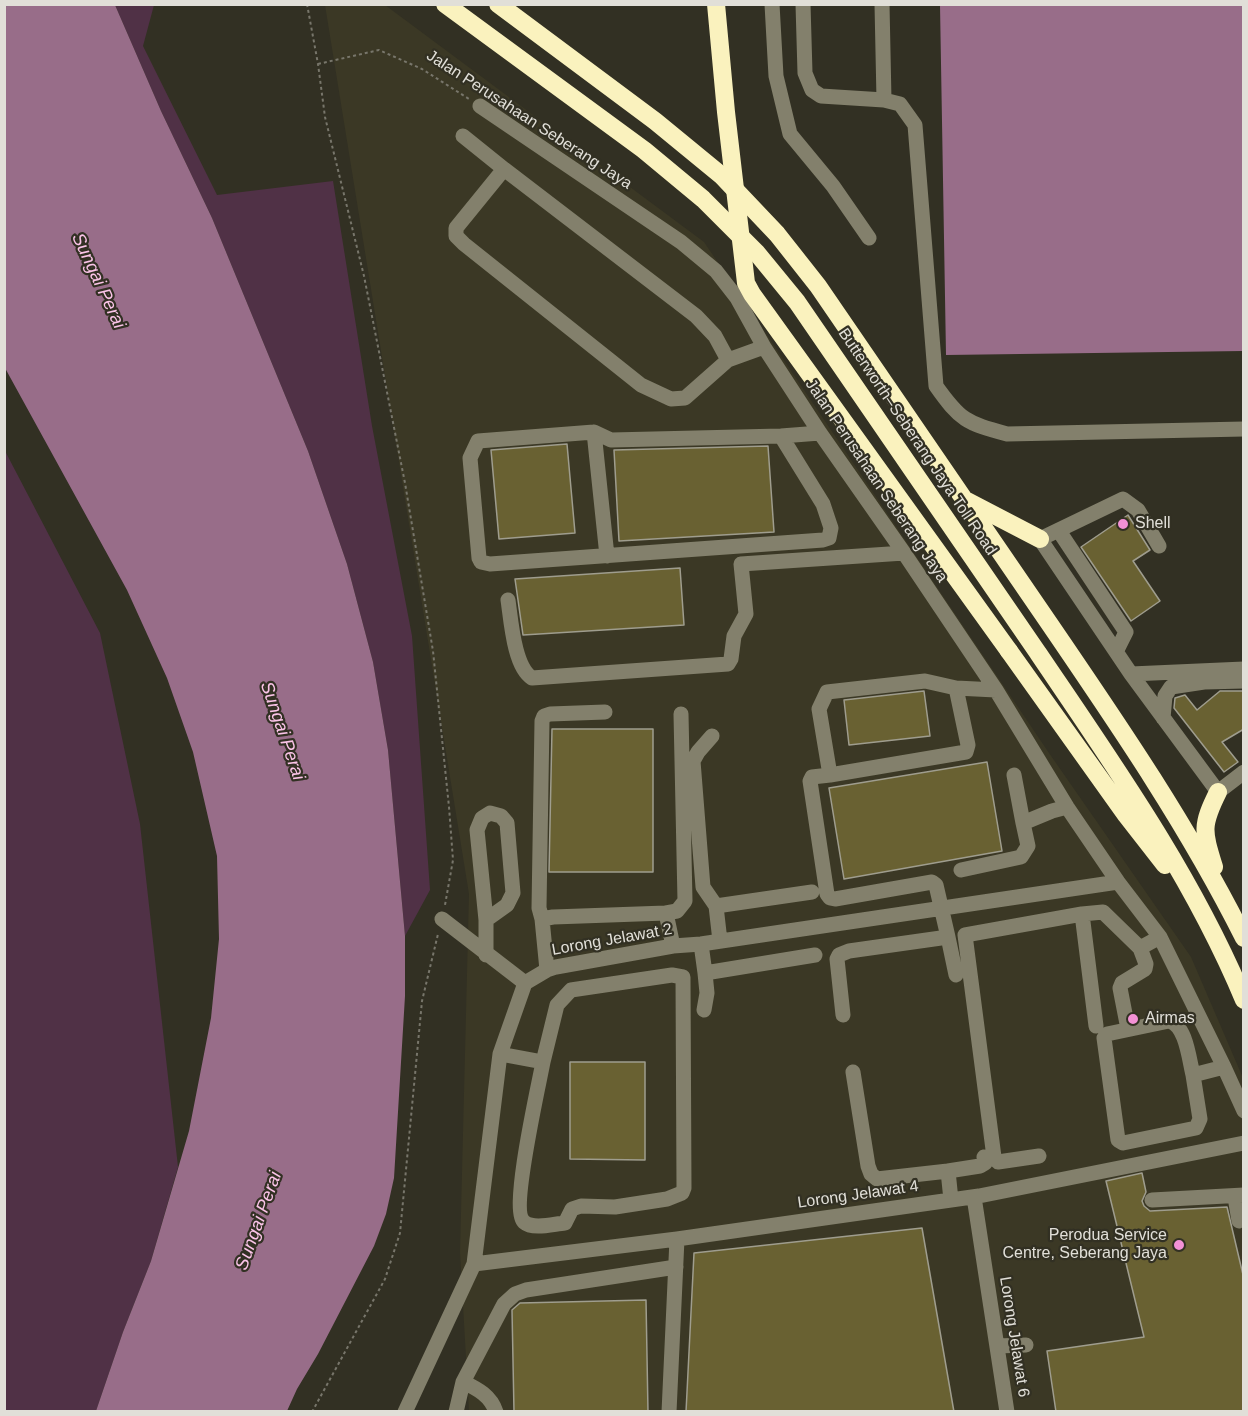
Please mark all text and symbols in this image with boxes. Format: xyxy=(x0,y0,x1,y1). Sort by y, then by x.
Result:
street label: Jalan Perusahaan Seberang Jaya xyxy=(423,46,635,194)
water label: Sungai Perai xyxy=(66,230,130,332)
street label: Butterworth–Seberang Jaya Toll Road xyxy=(834,325,1000,559)
street label: Jalan Perusahaan Seberang Jaya xyxy=(801,376,951,586)
place label: Shell xyxy=(1135,514,1171,534)
marker: Shell xyxy=(1116,517,1130,531)
water label: Sungai Perai xyxy=(255,679,309,783)
street label: Lorong Jelawat 2 xyxy=(550,920,674,960)
place label: Airmas xyxy=(1145,1009,1195,1029)
marker: Airmas xyxy=(1126,1012,1140,1026)
water label: Sungai Perai xyxy=(231,1169,287,1273)
street label: Lorong Jelawat 4 xyxy=(796,1177,920,1213)
place label: Perodua Service Centre, Seberang Jaya xyxy=(1002,1226,1167,1264)
marker: Perodua Service Centre, Seberang Jaya xyxy=(1172,1238,1186,1252)
street label: Lorong Jelawat 6 xyxy=(995,1275,1033,1399)

